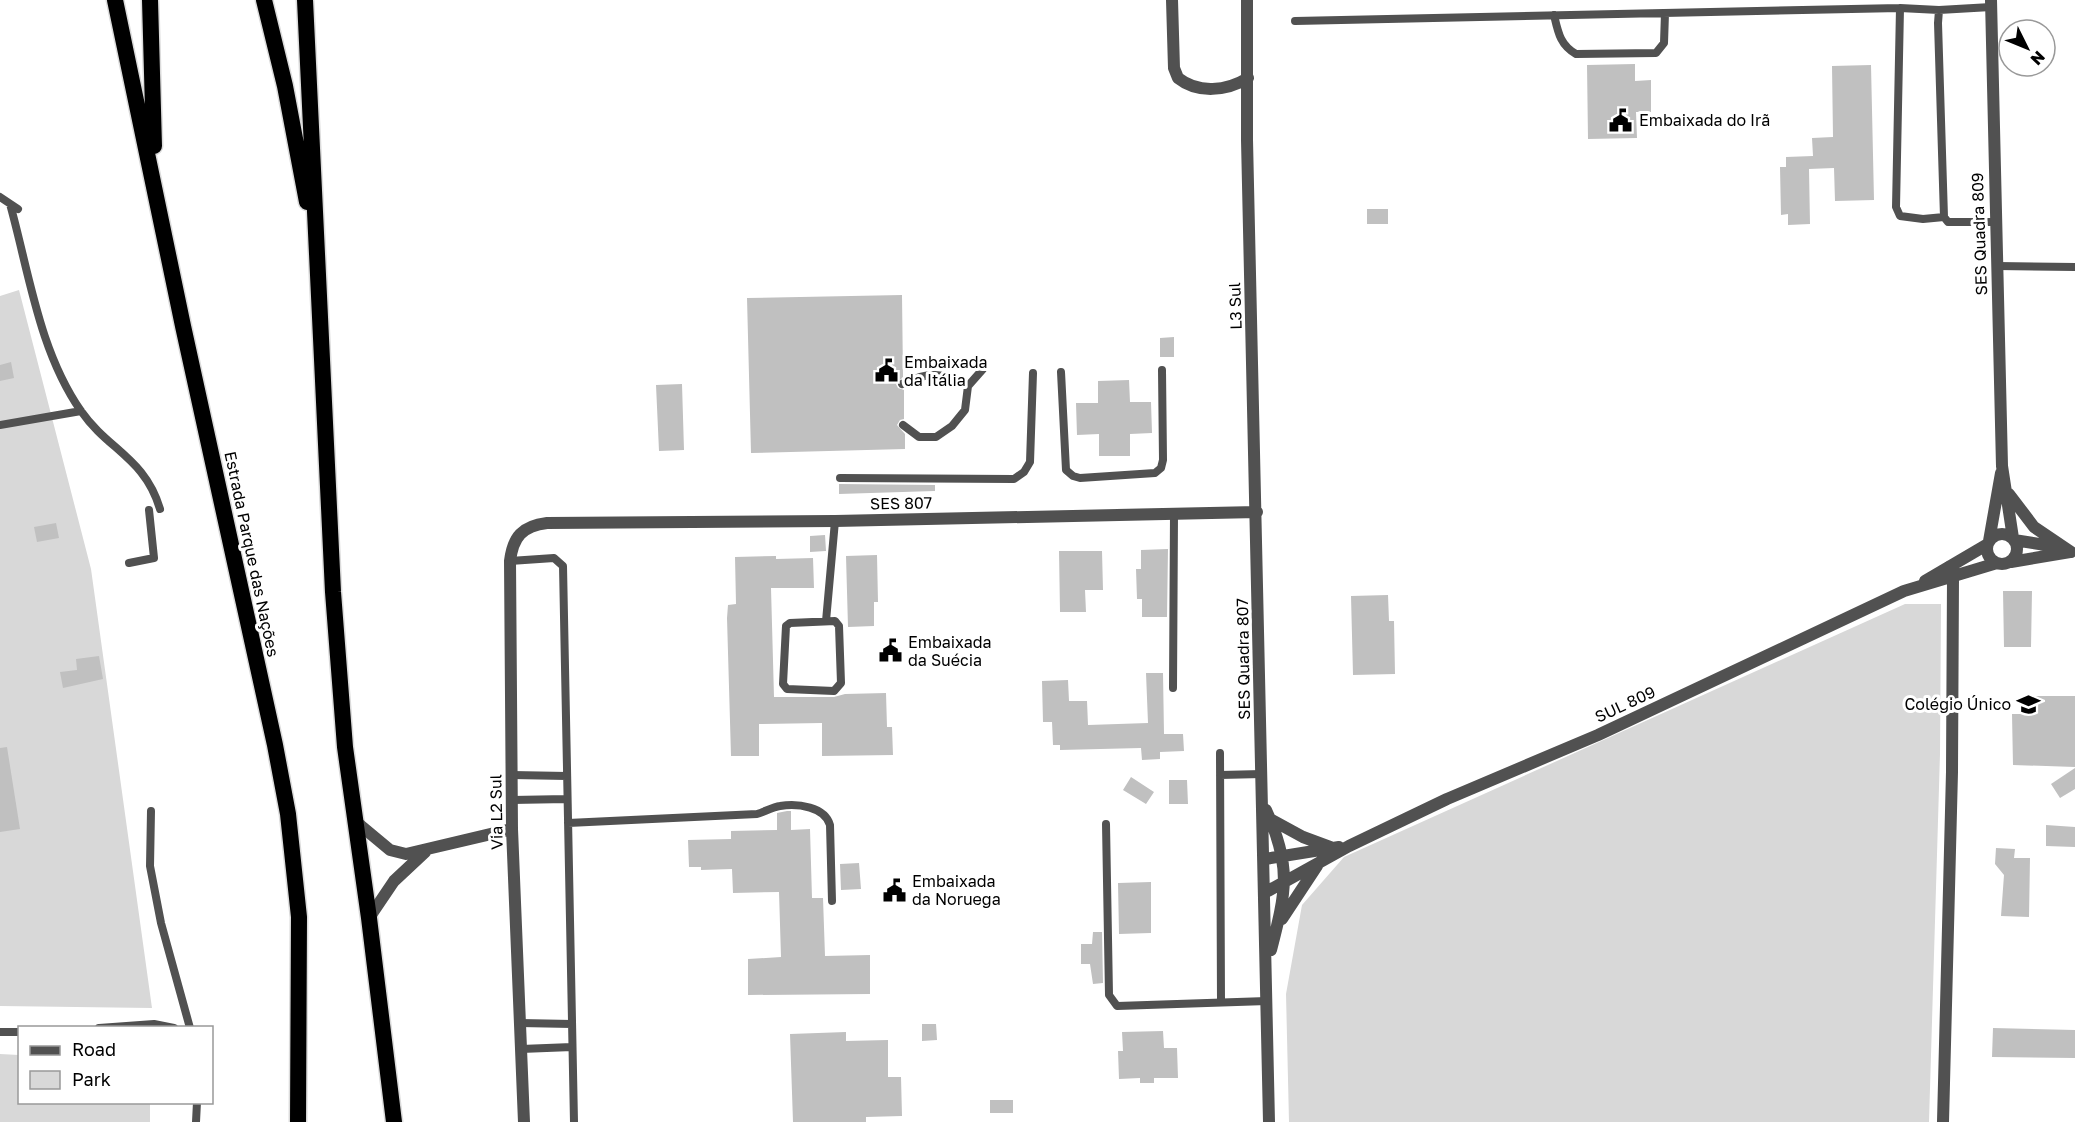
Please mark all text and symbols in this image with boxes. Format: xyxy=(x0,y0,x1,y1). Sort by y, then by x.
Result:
north arrow xyxy=(1997,18,2057,78)
text: N xyxy=(2027,47,2049,70)
public building icon: Embaixada do Irã xyxy=(1608,107,1634,133)
place label: Embaixada do Irã xyxy=(1639,110,1770,130)
street label: SES Quadra 809 xyxy=(1967,172,1991,296)
street label: L3 Sul xyxy=(1224,282,1246,330)
place label: Embaixada da Itália xyxy=(904,352,988,390)
public building icon: Embaixada da Itália xyxy=(873,358,899,384)
street label: Estrada Parque das Nações xyxy=(220,449,284,659)
street label: SES 807 xyxy=(870,492,932,514)
street label: SES Quadra 807 xyxy=(1232,598,1254,720)
place label: Embaixada da Suécia xyxy=(908,632,992,670)
public building icon: Embaixada da Suécia xyxy=(877,638,903,664)
street label: SUL 809 xyxy=(1592,681,1658,727)
school or university icon: Colégio Único xyxy=(2016,691,2042,717)
place label: Colégio Único xyxy=(1904,694,2011,714)
street label: Via L2 Sul xyxy=(485,774,507,850)
place label: Embaixada da Noruega xyxy=(912,871,1001,909)
public building icon: Embaixada da Noruega xyxy=(881,877,907,903)
legend xyxy=(18,1026,213,1104)
text: Road xyxy=(72,1038,116,1060)
text: Park xyxy=(72,1068,111,1090)

